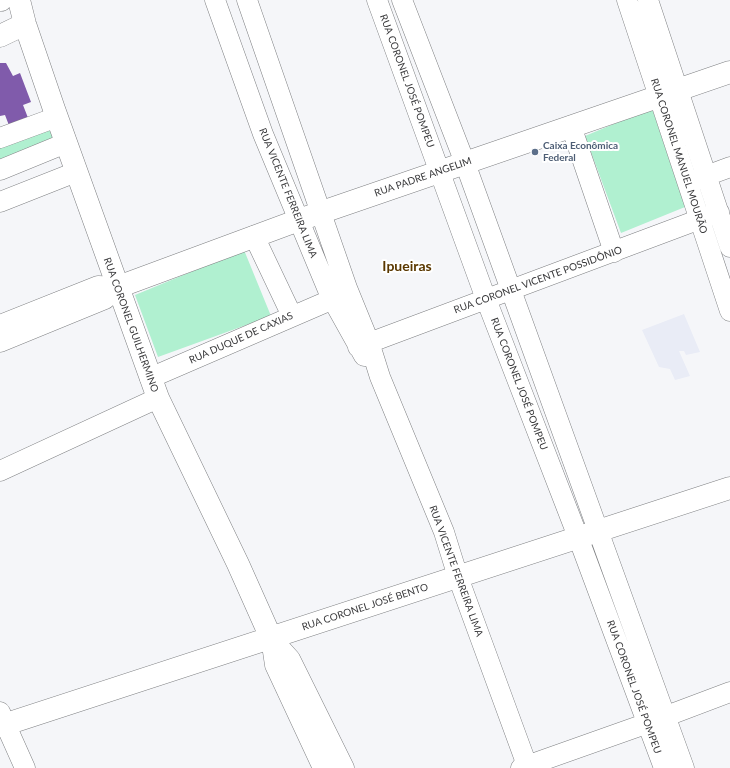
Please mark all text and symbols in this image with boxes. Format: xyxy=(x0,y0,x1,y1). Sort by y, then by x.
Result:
street label: RUA CORONEL JOSÉ POMPEU xyxy=(377,13,437,149)
street label: RUA CORONEL MANUEL MOURÃO xyxy=(648,77,710,235)
street label: RUA VICENTE FERREIRA LIMA xyxy=(256,126,320,260)
place label: Caixa Econômica Federal xyxy=(543,140,618,164)
marker: Caixa Econômica Federal xyxy=(530,147,540,157)
street label: RUA PADRE ANGELIM xyxy=(373,155,473,199)
street label: RUA CORONEL VICENTE POSSIDÔNIO xyxy=(452,244,624,316)
street label: RUA CORONEL GUILHERMINO xyxy=(101,256,161,394)
district label: Ipueiras xyxy=(382,258,432,274)
street label: RUA DUQUE DE CAXIAS xyxy=(187,310,295,366)
street label: RUA CORONEL JOSÉ POMPEU xyxy=(488,316,550,452)
street label: RUA VICENTE FERREIRA LIMA xyxy=(427,504,485,638)
street label: RUA CORONEL JOSÉ BENTO xyxy=(300,581,430,633)
street label: RUA CORONEL JOSÉ POMPEU xyxy=(604,619,664,755)

